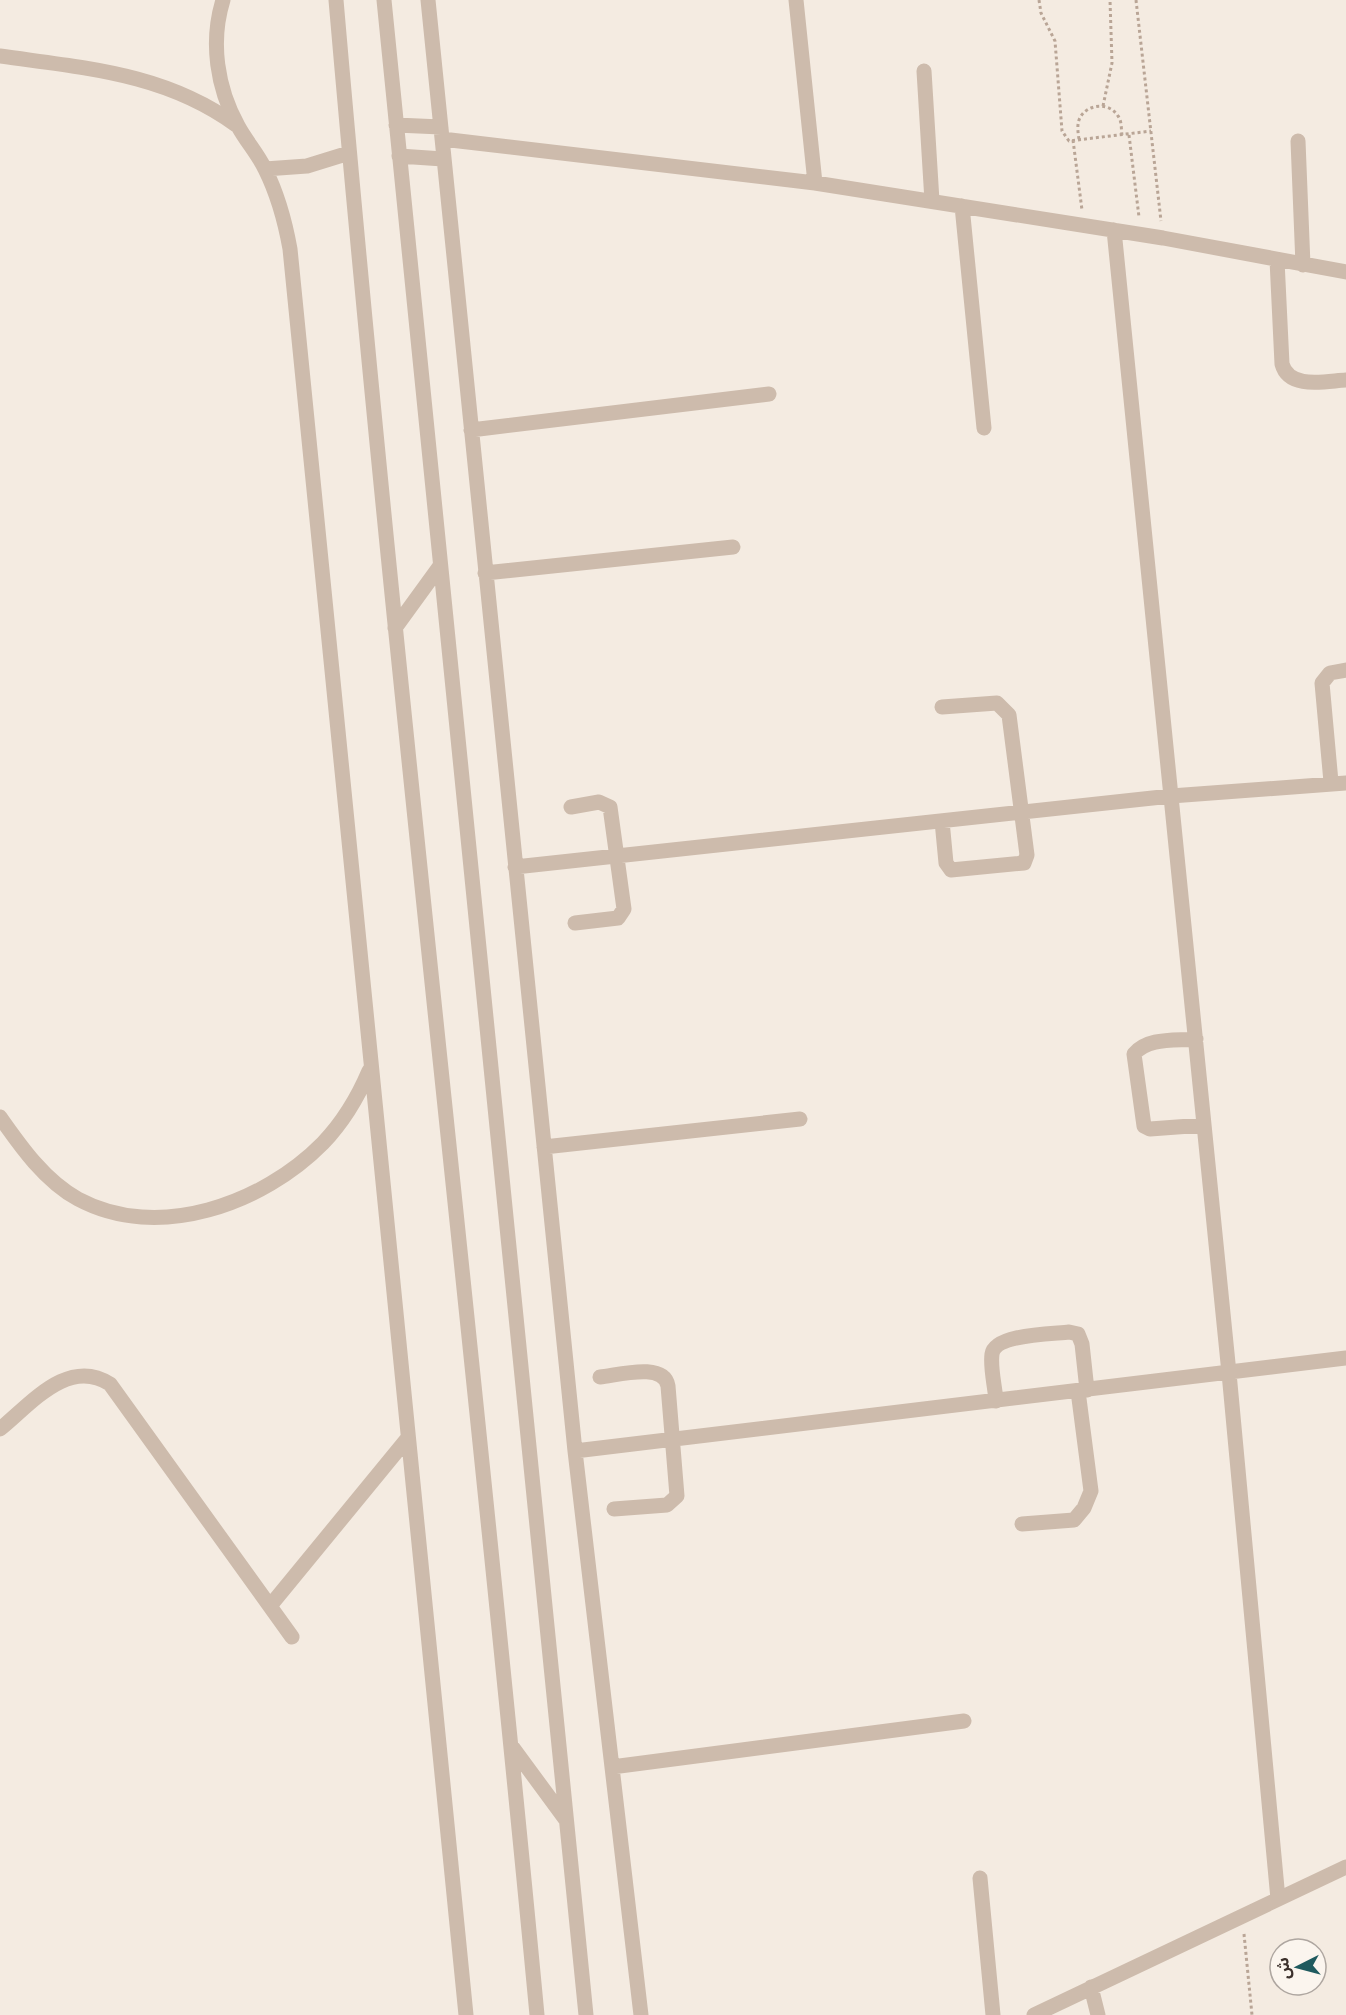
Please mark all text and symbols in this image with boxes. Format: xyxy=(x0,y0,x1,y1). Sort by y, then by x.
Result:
north arrow xyxy=(1268,1937,1328,1997)
text: ش xyxy=(1271,1956,1295,1981)

